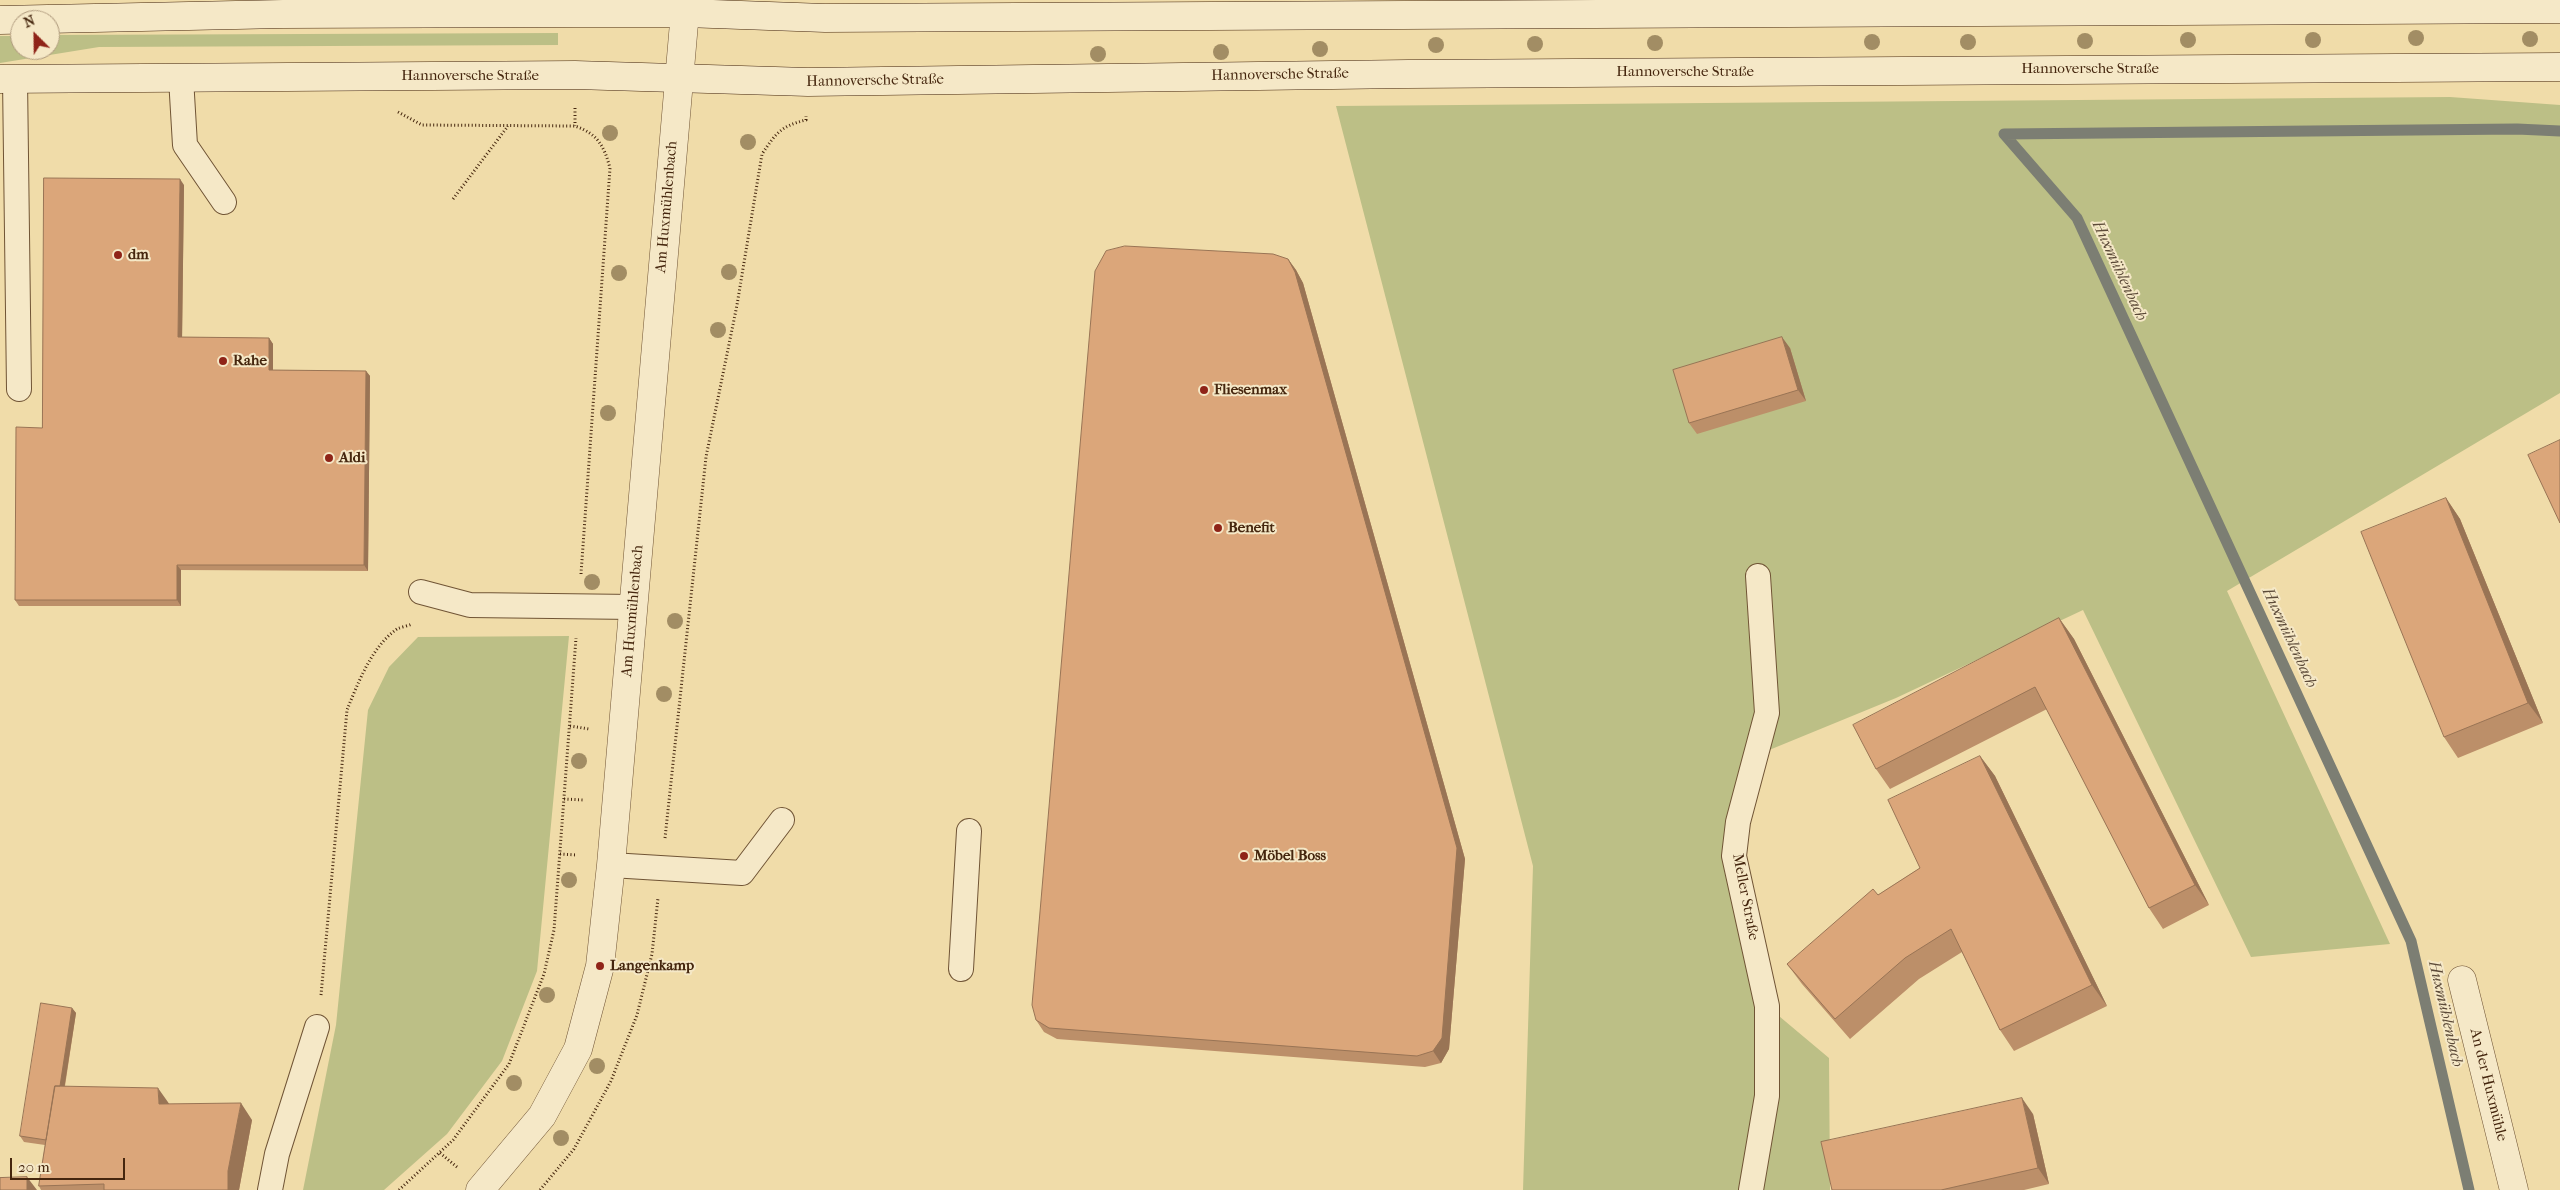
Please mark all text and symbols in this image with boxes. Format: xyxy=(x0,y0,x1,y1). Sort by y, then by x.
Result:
north arrow xyxy=(10,10,60,60)
text: N xyxy=(21,12,38,32)
street label: Hannoversche Straße xyxy=(2021,60,2159,78)
street label: Hannoversche Straße xyxy=(1616,63,1754,81)
street label: Hannoversche Straße xyxy=(1211,65,1349,85)
street label: Hannoversche Straße xyxy=(401,67,539,85)
street label: Hannoversche Straße xyxy=(806,71,944,91)
street label: Am Huxmühlenbach xyxy=(652,140,682,274)
water label: Huxmühlenbach xyxy=(2087,218,2151,324)
place label: dm xyxy=(128,246,149,264)
marker: dm xyxy=(112,249,124,261)
place label: Rahe xyxy=(233,352,267,370)
marker: Rahe xyxy=(217,355,229,367)
place label: Fliesenmax xyxy=(1214,381,1287,399)
marker: Fliesenmax xyxy=(1198,384,1210,396)
place label: Aldi xyxy=(339,449,365,467)
marker: Aldi xyxy=(323,452,335,464)
place label: Benefit xyxy=(1228,519,1275,537)
marker: Benefit xyxy=(1212,522,1224,534)
street label: Am Huxmühlenbach xyxy=(618,544,648,678)
water label: Huxmühlenbach xyxy=(2257,585,2321,691)
place label: Möbel Boss xyxy=(1254,847,1326,865)
marker: Möbel Boss xyxy=(1238,850,1250,862)
street label: Meller Straße xyxy=(1728,852,1762,942)
place label: Langenkamp xyxy=(610,957,694,975)
water label: Huxmühlenbach xyxy=(2423,959,2467,1069)
marker: Langenkamp xyxy=(594,960,606,972)
street label: An der Huxmühle xyxy=(2465,1027,2511,1143)
scale bar xyxy=(12,1148,128,1180)
text: 20 m xyxy=(18,1158,50,1176)

